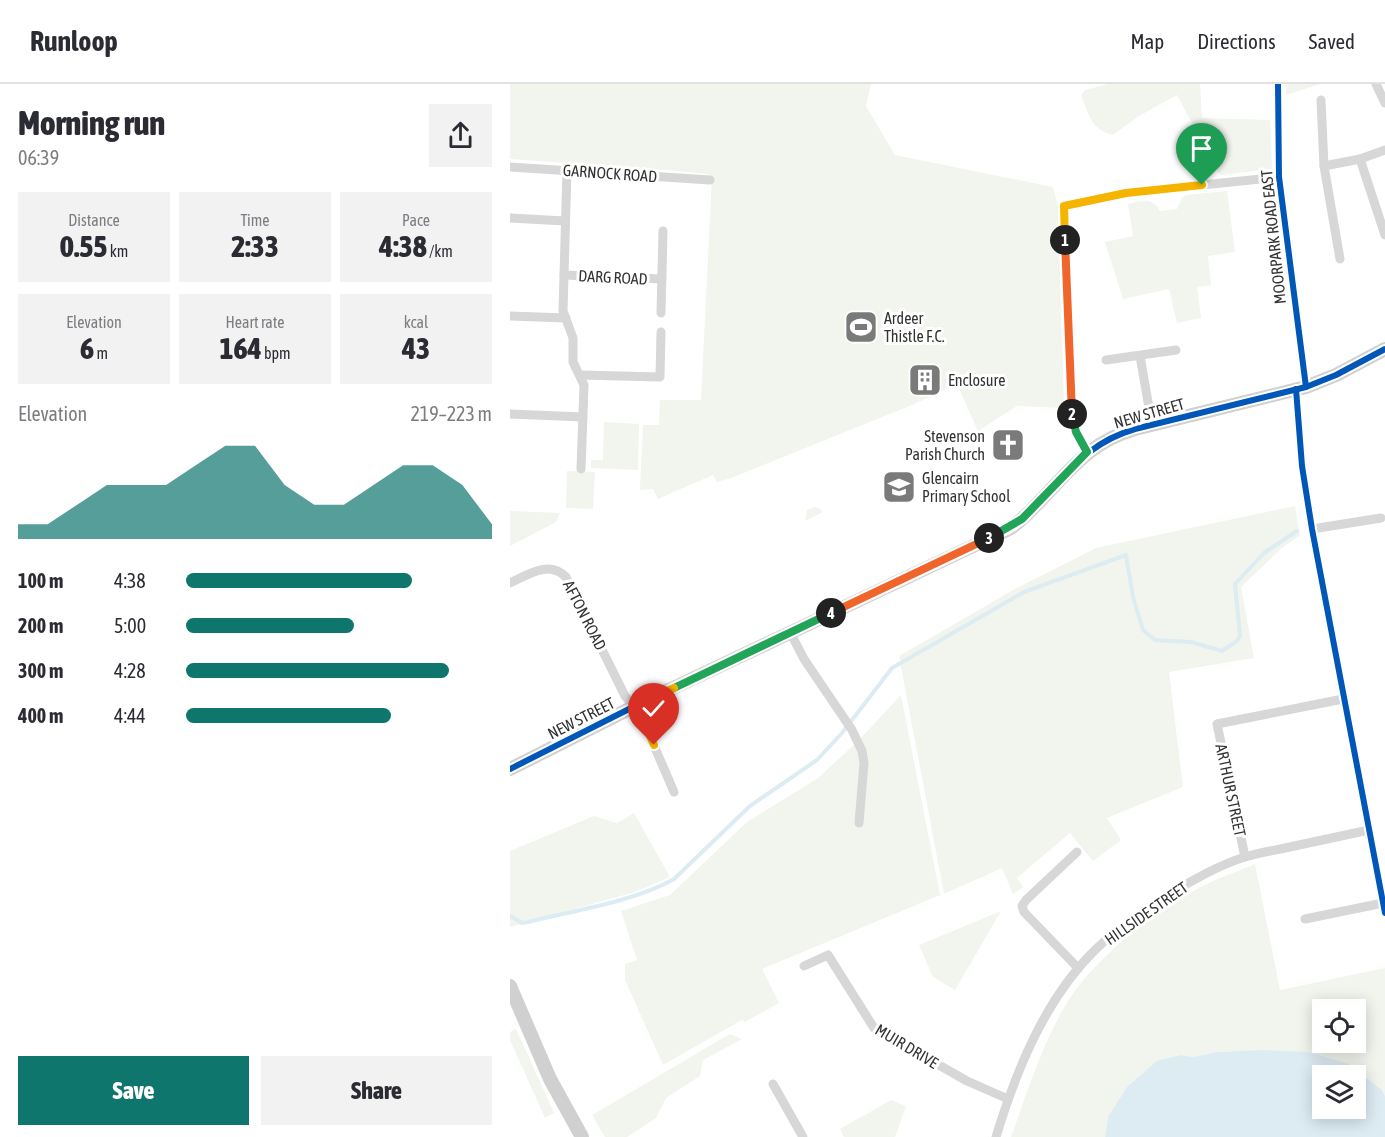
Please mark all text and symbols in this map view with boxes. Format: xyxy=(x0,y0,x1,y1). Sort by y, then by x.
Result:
text: Runloop xyxy=(30,25,118,57)
text: Map xyxy=(1130,29,1164,53)
text: Directions xyxy=(1197,29,1276,53)
text: Saved xyxy=(1309,29,1355,53)
text: Morning run xyxy=(18,104,165,142)
button: share xyxy=(429,104,492,167)
pin xyxy=(1176,123,1227,185)
icon: arrive xyxy=(1185,132,1218,165)
text: 06:39 xyxy=(18,146,59,169)
street label: GARNOCK ROAD xyxy=(562,161,658,185)
street label: MOORPARK ROAD EAST xyxy=(1257,169,1289,305)
text: Distance xyxy=(68,211,120,229)
text: Time xyxy=(240,211,270,229)
text: Pace xyxy=(402,211,430,229)
pin: 1 xyxy=(1050,225,1080,255)
text: 0.55 xyxy=(60,229,107,263)
text: 2:33 xyxy=(231,229,279,263)
text: 4:38 xyxy=(379,229,427,263)
text: 1 xyxy=(1061,231,1069,249)
text: km xyxy=(107,242,128,260)
text: /km xyxy=(427,242,453,260)
street label: DARG ROAD xyxy=(578,266,648,288)
sports icon: Ardeer Thistle F.C. xyxy=(843,309,879,345)
place label: Ardeer Thistle F.C. xyxy=(884,309,945,345)
text: Elevation xyxy=(66,313,122,331)
text: Heart rate xyxy=(226,313,284,331)
text: kcal xyxy=(404,313,428,331)
text: 6 xyxy=(80,331,94,365)
text: 164 xyxy=(219,331,262,365)
text: 43 xyxy=(402,331,430,365)
text: m xyxy=(94,344,108,362)
text: bpm xyxy=(262,344,291,362)
building icon: Enclosure xyxy=(907,362,943,398)
place label: Enclosure xyxy=(948,371,1005,389)
street label: NEW STREET xyxy=(1112,394,1186,432)
pin: 2 xyxy=(1057,399,1087,429)
text: Elevation xyxy=(18,402,87,425)
text: 219–223 m xyxy=(410,402,492,425)
text: 2 xyxy=(1068,405,1076,423)
place label: Stevenson Parish Church xyxy=(905,427,985,463)
church icon: Stevenson Parish Church xyxy=(990,427,1026,463)
school or university icon: Glencairn Primary School xyxy=(881,469,917,505)
place label: Glencairn Primary School xyxy=(922,469,1011,506)
pin: 3 xyxy=(974,523,1004,553)
text: 3 xyxy=(985,529,993,547)
text: 100 m xyxy=(18,569,63,592)
text: 4:38 xyxy=(114,569,146,592)
street label: AFTON ROAD xyxy=(560,577,610,653)
pin: 4 xyxy=(816,598,846,628)
text: 4 xyxy=(827,604,835,622)
text: 200 m xyxy=(18,614,63,637)
text: 5:00 xyxy=(114,614,146,637)
text: 300 m xyxy=(18,659,63,682)
text: 4:28 xyxy=(114,659,146,682)
pin xyxy=(628,683,679,745)
icon: check xyxy=(637,692,670,725)
street label: NEW STREET xyxy=(545,694,617,742)
text: 400 m xyxy=(18,704,63,727)
text: 4:44 xyxy=(114,704,146,727)
street label: ARTHUR STREET xyxy=(1212,742,1250,838)
street label: HILLSIDE STREET xyxy=(1101,878,1191,948)
map controls xyxy=(1312,999,1366,1119)
button: locate xyxy=(1312,999,1366,1053)
street label: MUIR DRIVE xyxy=(872,1020,942,1072)
button: Save xyxy=(18,1056,249,1125)
button: Share xyxy=(261,1056,492,1125)
button: layers xyxy=(1312,1065,1366,1119)

